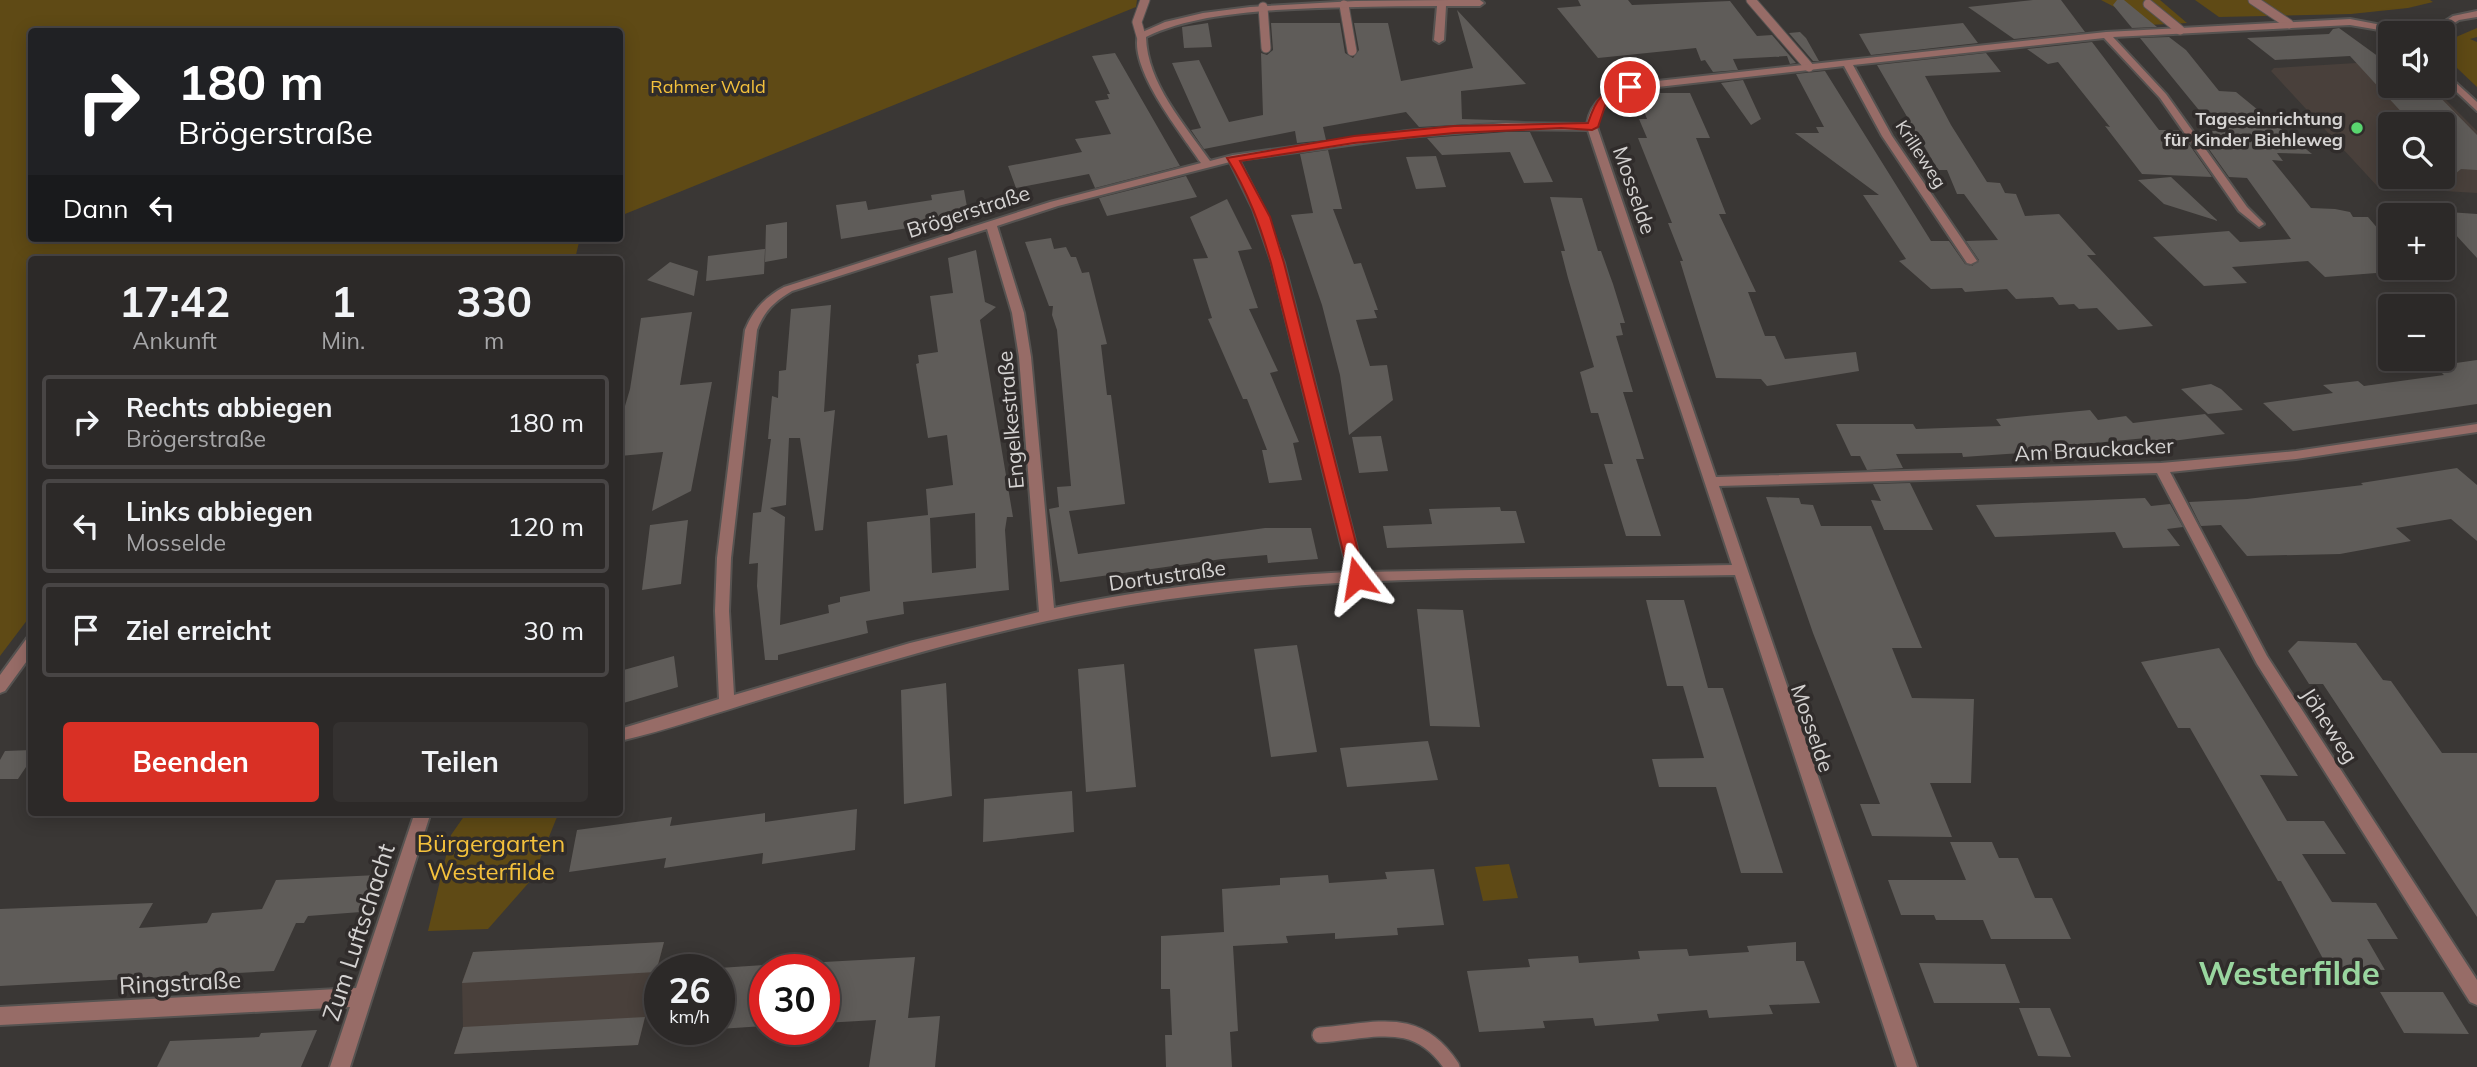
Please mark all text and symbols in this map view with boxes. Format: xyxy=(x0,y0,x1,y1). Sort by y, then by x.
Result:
map controls xyxy=(2378,21,2455,371)
button: sound xyxy=(2378,21,2455,98)
text: 180 m xyxy=(178,51,324,112)
icon: right xyxy=(63,56,154,147)
pin xyxy=(1600,57,1660,117)
icon: arrive xyxy=(1611,68,1649,106)
park label: Rahmer Wald xyxy=(650,75,766,98)
place label: Tageseinrichtung für Kinder Biehleweg xyxy=(2164,107,2343,151)
text: Brögerstraße xyxy=(178,112,373,152)
button: search xyxy=(2378,112,2455,189)
street label: Krilleweg xyxy=(1890,116,1952,192)
marker: Tageseinrichtung für Kinder Biehleweg xyxy=(2349,120,2365,136)
street label: Mosselde xyxy=(1608,143,1662,237)
street label: Brögerstraße xyxy=(903,179,1033,243)
icon: left xyxy=(143,189,181,227)
text: Dann xyxy=(63,192,129,225)
button: + xyxy=(2378,203,2455,280)
text: 17:42 xyxy=(119,275,230,328)
text: 1 xyxy=(331,275,356,328)
text: 330 xyxy=(456,275,532,328)
button: − xyxy=(2378,294,2455,371)
text: Ankunft xyxy=(133,326,217,355)
text: Min. xyxy=(321,326,365,355)
text: m xyxy=(484,326,504,355)
street label: Engelkestraße xyxy=(991,350,1029,490)
text: Rechts abbiegen xyxy=(126,391,332,424)
icon: right xyxy=(67,403,105,441)
text: 180 m xyxy=(508,406,584,439)
text: Brögerstraße xyxy=(126,424,266,453)
street label: Am Brauckacker xyxy=(2014,432,2175,466)
text: Links abbiegen xyxy=(126,495,313,528)
icon: left xyxy=(67,507,105,545)
text: 120 m xyxy=(508,510,584,543)
text: Mosselde xyxy=(126,528,226,557)
position arrow xyxy=(1320,541,1394,615)
street label: Dortustraße xyxy=(1107,554,1227,596)
icon: arrive xyxy=(67,611,105,649)
text: Ziel erreicht xyxy=(126,614,271,647)
text: 30 m xyxy=(523,614,584,647)
street label: Mosselde xyxy=(1786,681,1840,775)
street label: Jöheweg xyxy=(2296,682,2364,768)
button: Beenden xyxy=(63,722,319,802)
button: Teilen xyxy=(333,722,588,802)
park label: Bürgergarten Westerfilde xyxy=(417,828,565,886)
street label: Zum Luftschacht xyxy=(315,840,401,1024)
district label: Westerfilde xyxy=(2198,952,2380,993)
speed limit sign: 30 xyxy=(749,954,840,1045)
street label: Ringstraße xyxy=(118,964,242,1000)
text: 26 xyxy=(668,968,711,1012)
text: km/h xyxy=(669,1005,710,1028)

